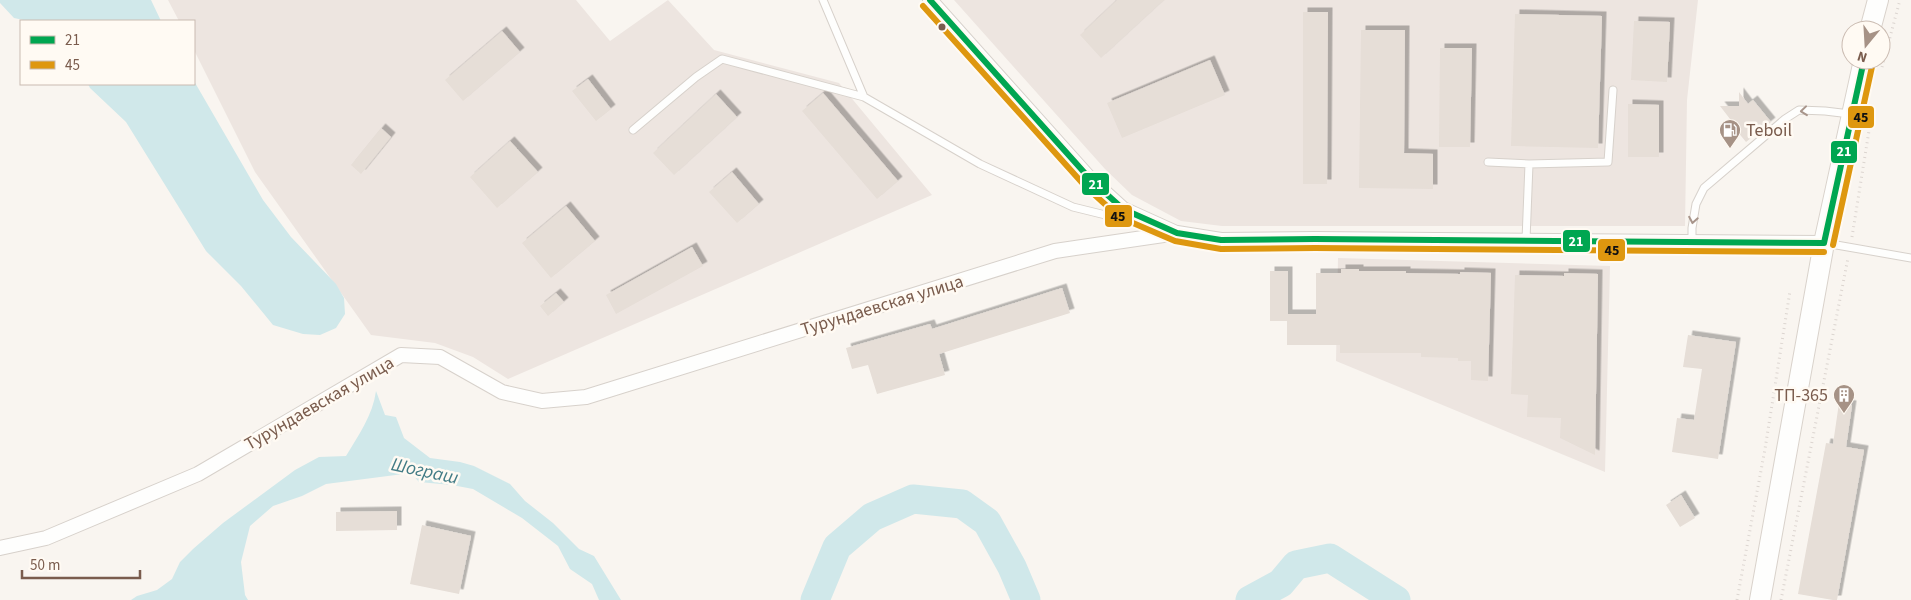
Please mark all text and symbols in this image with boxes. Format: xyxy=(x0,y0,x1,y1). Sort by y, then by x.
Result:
legend xyxy=(20,20,195,85)
north arrow xyxy=(1841,20,1891,70)
unlabelled marker xyxy=(937,22,947,32)
text: 21 xyxy=(65,30,80,51)
text: N xyxy=(1855,45,1870,67)
text: 45 xyxy=(65,55,80,76)
one-way arrow xyxy=(1800,105,1808,116)
line badge: 45 xyxy=(1847,105,1875,129)
text: 45 xyxy=(1854,108,1868,128)
fuel station icon: Teboil xyxy=(1718,118,1742,149)
place label: Teboil xyxy=(1746,118,1792,143)
line badge: 21 xyxy=(1830,140,1858,164)
text: 21 xyxy=(1837,142,1851,162)
line badge: 21 xyxy=(1081,172,1110,196)
text: 21 xyxy=(1089,175,1103,195)
line badge: 45 xyxy=(1104,204,1133,228)
text: 45 xyxy=(1111,207,1125,227)
one-way arrow xyxy=(1689,216,1699,225)
line badge: 21 xyxy=(1562,229,1591,253)
text: 21 xyxy=(1569,232,1583,252)
line badge: 45 xyxy=(1597,238,1626,262)
text: 45 xyxy=(1605,241,1619,261)
street label: Турундаевская улица xyxy=(798,269,967,342)
street label: Турундаевская улица xyxy=(240,350,399,456)
place label: ТП-365 xyxy=(1774,383,1828,408)
building icon: ТП-365 xyxy=(1832,383,1856,414)
water label: Шограш xyxy=(389,451,461,492)
scale bar xyxy=(22,548,140,580)
text: 50 m xyxy=(30,555,60,576)

